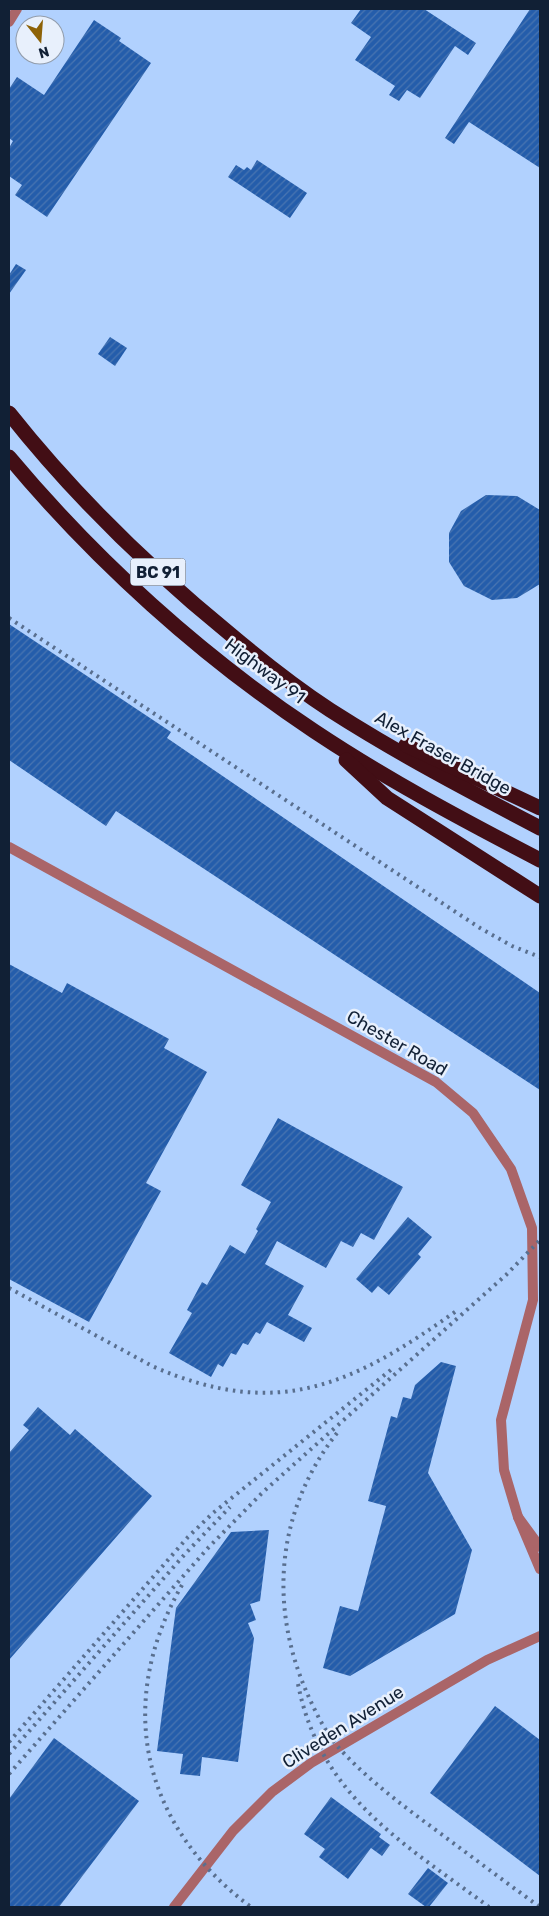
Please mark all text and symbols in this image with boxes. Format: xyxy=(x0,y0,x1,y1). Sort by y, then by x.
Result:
north arrow xyxy=(15,15,65,65)
text: N xyxy=(36,42,51,62)
road number: BC 91 xyxy=(130,558,186,586)
street label: Highway 91 xyxy=(220,634,310,708)
street label: Alex Fraser Bridge xyxy=(371,706,515,800)
street label: Chester Road xyxy=(343,1005,451,1081)
street label: Cliveden Avenue xyxy=(278,1681,408,1773)

